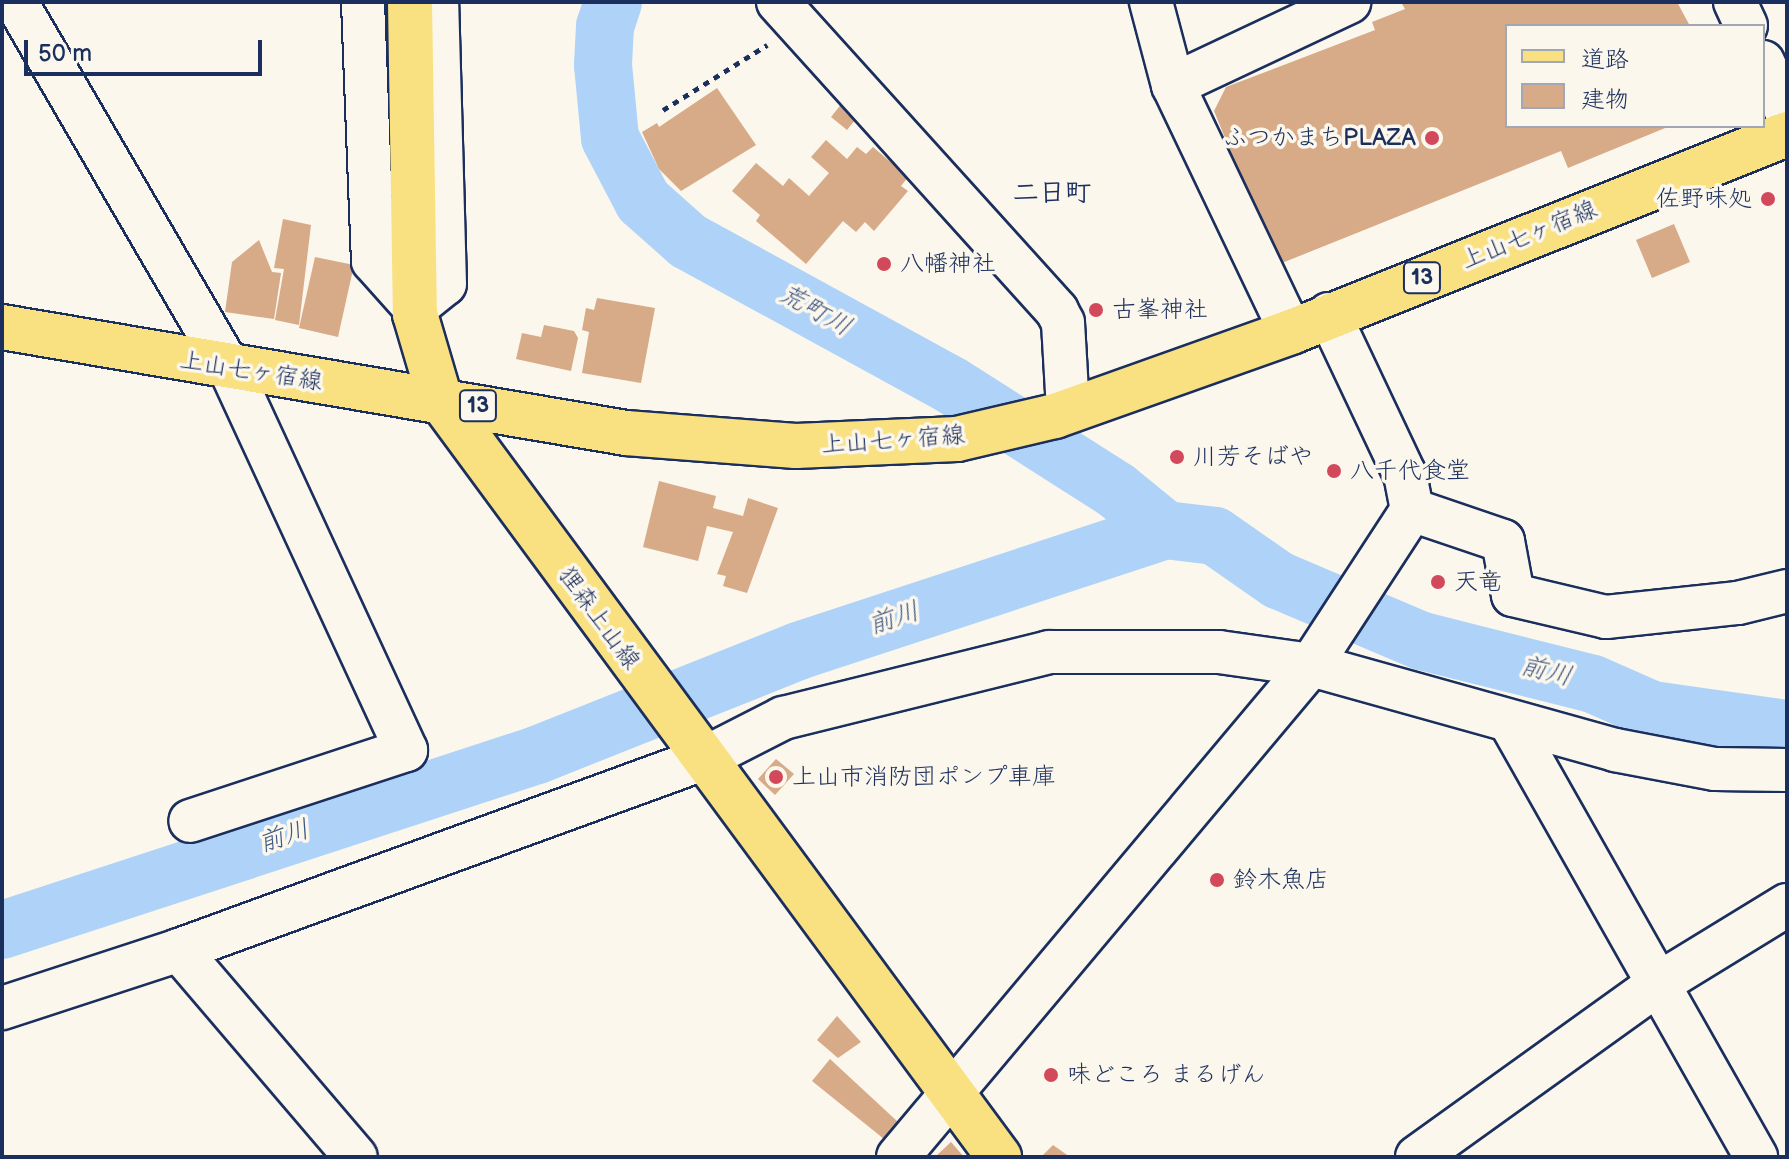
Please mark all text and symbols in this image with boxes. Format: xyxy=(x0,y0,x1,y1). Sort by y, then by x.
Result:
scale bar xyxy=(28,24,266,74)
legend xyxy=(1505,24,1765,128)
text: 50 m xyxy=(38,39,92,68)
text: 道路 xyxy=(1581,45,1629,74)
text: 建物 xyxy=(1581,85,1629,114)
place label: ふつかまちPLAZA xyxy=(1223,124,1416,152)
marker: ふつかまちPLAZA xyxy=(1423,129,1441,147)
district label: 二日町 xyxy=(1013,178,1091,210)
place label: 佐野味処 xyxy=(1656,185,1752,213)
marker: 佐野味処 xyxy=(1759,190,1777,208)
street label: 上山七ヶ宿線 xyxy=(1457,195,1601,275)
place label: 八幡神社 xyxy=(900,250,996,278)
marker: 八幡神社 xyxy=(875,255,893,273)
road number: 13 xyxy=(1402,260,1442,296)
water label: 荒町川 xyxy=(773,278,857,344)
place label: 古峯神社 xyxy=(1112,296,1208,324)
marker: 古峯神社 xyxy=(1087,301,1105,319)
street label: 上山七ヶ宿線 xyxy=(178,346,324,396)
road number: 13 xyxy=(458,388,498,424)
street label: 上山七ヶ宿線 xyxy=(820,421,966,459)
place label: 川芳そばや xyxy=(1193,443,1313,471)
marker: 川芳そばや xyxy=(1168,448,1186,466)
place label: 八千代食堂 xyxy=(1350,457,1470,485)
marker: 八千代食堂 xyxy=(1325,462,1343,480)
street label: 狸森上山線 xyxy=(552,561,646,675)
place label: 天竜 xyxy=(1454,568,1502,596)
marker: 天竜 xyxy=(1429,573,1447,591)
water label: 前川 xyxy=(864,596,924,642)
water label: 前川 xyxy=(1517,651,1575,693)
place label: 上山市消防団ポンプ車庫 xyxy=(792,763,1056,791)
marker: 上山市消防団ポンプ車庫 xyxy=(767,768,785,786)
water label: 前川 xyxy=(254,814,314,860)
place label: 鈴木魚店 xyxy=(1233,866,1329,894)
marker: 鈴木魚店 xyxy=(1208,871,1226,889)
place label: 味どころ まるげん xyxy=(1067,1061,1265,1089)
marker: 味どころ まるげん xyxy=(1042,1066,1060,1084)

